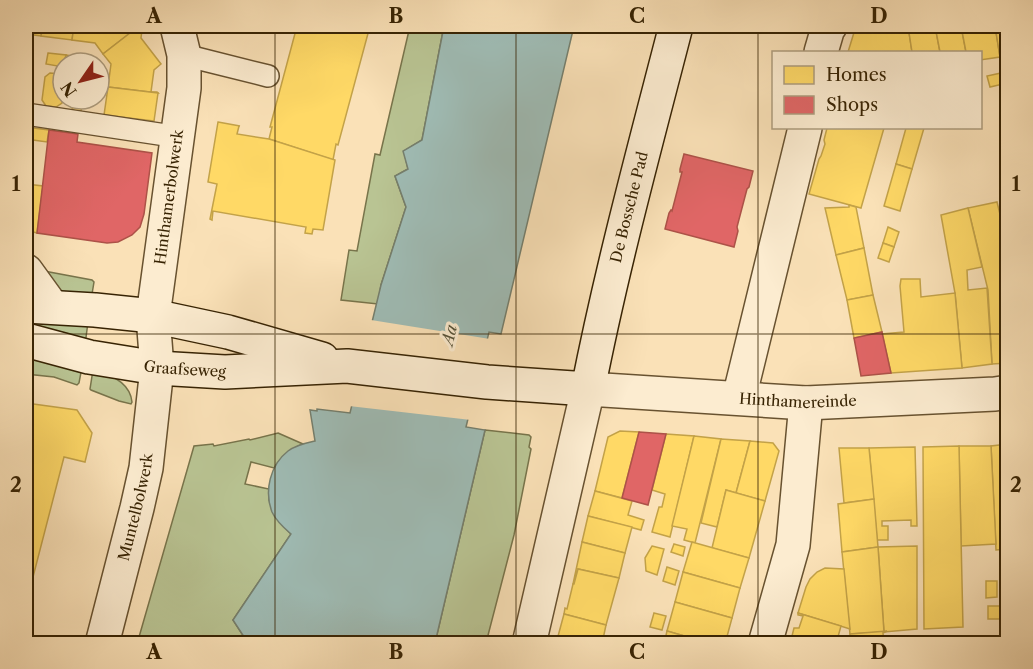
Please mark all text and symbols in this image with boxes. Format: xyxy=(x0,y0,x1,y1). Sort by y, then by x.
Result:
text: A xyxy=(145,4,162,28)
text: B xyxy=(389,4,404,28)
text: C xyxy=(629,4,645,28)
text: D xyxy=(870,4,888,28)
north arrow xyxy=(51,51,111,111)
legend xyxy=(772,51,982,129)
text: Homes xyxy=(826,64,887,86)
text: N xyxy=(56,78,81,101)
text: Shops xyxy=(826,94,878,116)
street label: Hinthamerbolwerk xyxy=(150,127,187,266)
street label: De Bossche Pad xyxy=(606,149,652,265)
text: 1 xyxy=(12,172,21,196)
text: 1 xyxy=(1012,172,1021,196)
water label: Aa xyxy=(436,322,461,350)
street label: Graafseweg xyxy=(142,356,227,381)
street label: Hinthamereinde xyxy=(738,389,857,412)
street label: Muntelbolwerk xyxy=(114,451,157,563)
text: 2 xyxy=(10,473,22,497)
text: 2 xyxy=(1010,473,1022,497)
text: A xyxy=(145,640,162,664)
text: B xyxy=(389,640,404,664)
text: C xyxy=(629,640,645,664)
text: D xyxy=(870,640,888,664)

